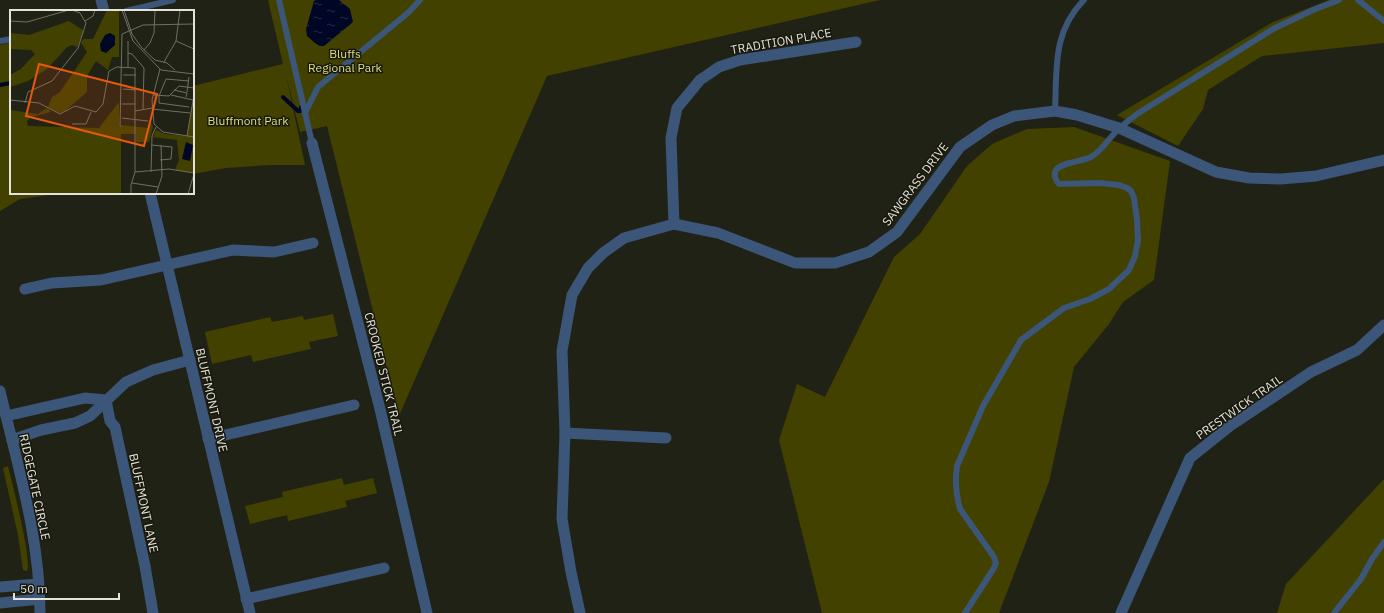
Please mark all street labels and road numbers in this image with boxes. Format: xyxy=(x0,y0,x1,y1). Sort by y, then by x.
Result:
street label: TRADITION PLACE xyxy=(730,25,832,57)
street label: SAWGRASS DRIVE xyxy=(879,139,951,229)
street label: CROOKED STICK TRAIL xyxy=(361,311,407,437)
street label: BLUFFMONT DRIVE xyxy=(193,347,231,453)
street label: PRESTWICK TRAIL xyxy=(1193,372,1285,442)
street label: RIDGEGATE CIRCLE xyxy=(16,433,54,541)
street label: BLUFFMONT LANE xyxy=(126,452,162,554)

